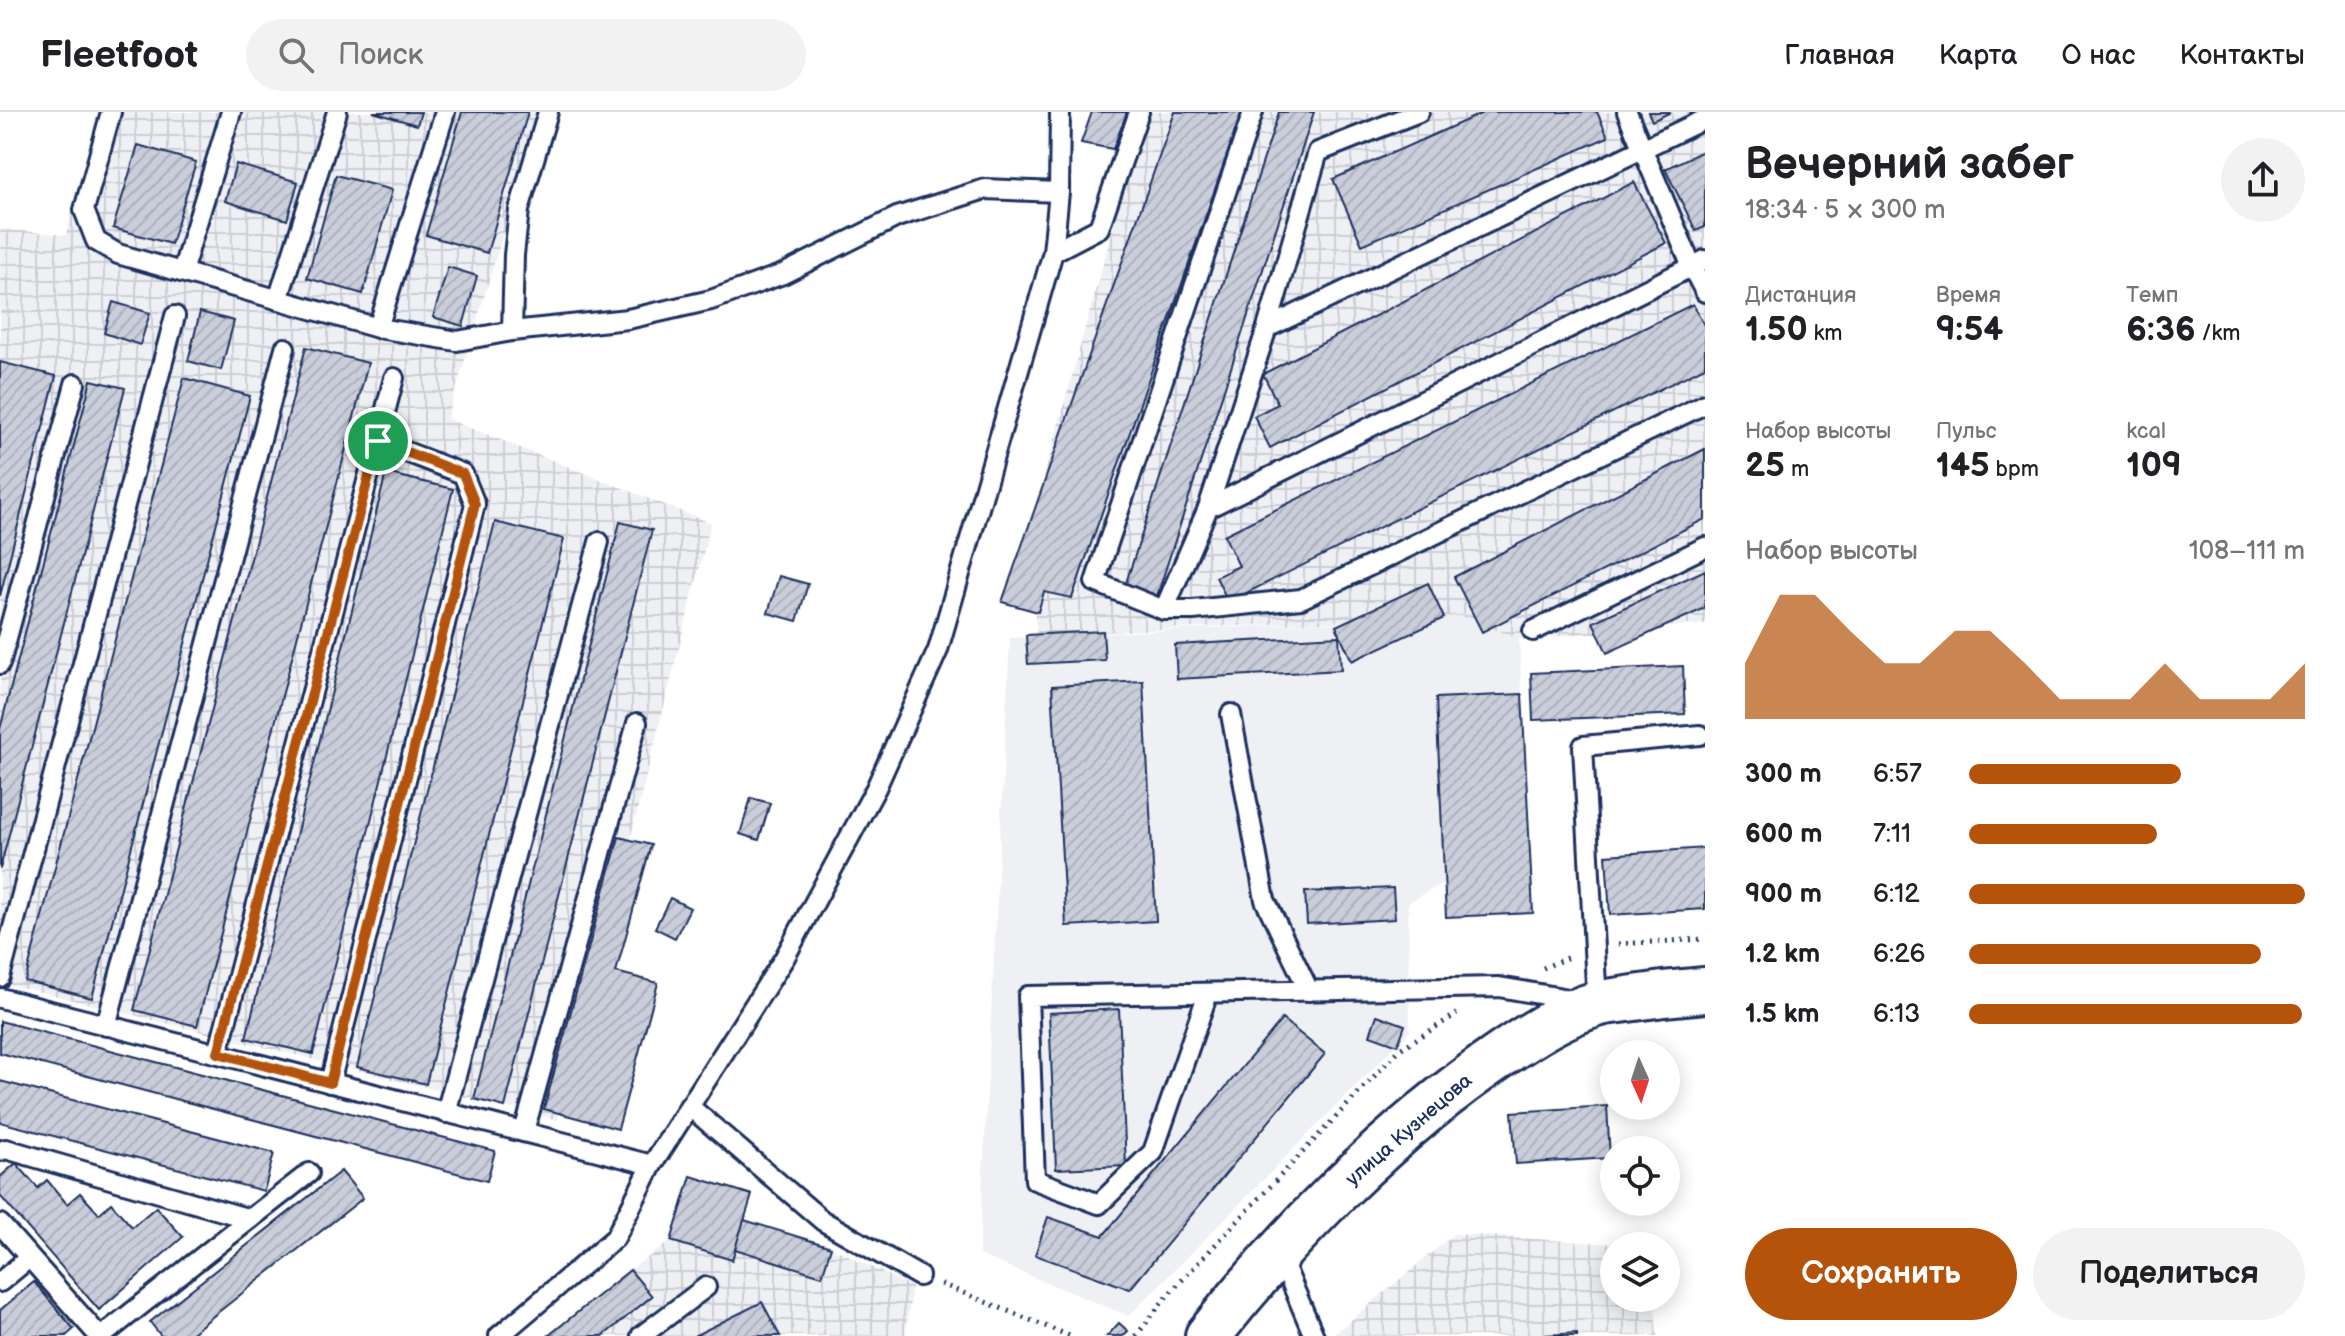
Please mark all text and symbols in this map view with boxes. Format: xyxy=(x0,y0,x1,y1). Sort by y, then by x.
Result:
search box xyxy=(246,19,806,91)
text: Fleetfoot xyxy=(40,33,198,78)
icon: search xyxy=(274,33,318,77)
text: Поиск xyxy=(338,37,424,73)
text: Главная xyxy=(1784,39,1895,72)
text: Карта xyxy=(1939,39,2018,72)
text: О нас xyxy=(2062,39,2135,72)
text: Контакты xyxy=(2179,39,2305,72)
text: Вечерний забег xyxy=(1745,138,2074,191)
button: share xyxy=(2221,138,2305,222)
text: 18:34 · 5 × 300 m xyxy=(1745,195,1946,226)
text: Дистанция xyxy=(1745,282,1856,309)
text: Время xyxy=(1936,282,2001,309)
text: Темп xyxy=(2126,282,2179,309)
text: 1.50 xyxy=(1745,309,1808,350)
text: 9:54 xyxy=(1936,309,2003,350)
text: 6:36 xyxy=(2126,309,2196,350)
text: km xyxy=(1808,320,1843,347)
text: /km xyxy=(2196,320,2240,347)
pin xyxy=(344,407,412,475)
text: Набор высоты xyxy=(1745,418,1891,445)
text: Пульс xyxy=(1936,418,1996,445)
text: kcal xyxy=(2126,418,2166,445)
icon: arrive xyxy=(356,419,400,463)
text: 25 xyxy=(1745,445,1785,486)
text: 145 xyxy=(1936,445,1990,486)
text: 109 xyxy=(2126,445,2182,486)
text: m xyxy=(1785,456,1809,483)
text: bpm xyxy=(1990,456,2039,483)
text: Набор высоты xyxy=(1745,536,1918,567)
text: 108–111 m xyxy=(2189,536,2305,567)
text: 300 m xyxy=(1745,759,1822,790)
text: 6:57 xyxy=(1873,759,1922,790)
text: 600 m xyxy=(1745,819,1822,850)
text: 7:11 xyxy=(1873,819,1911,850)
text: 900 m xyxy=(1745,879,1822,910)
text: 6:12 xyxy=(1873,879,1920,910)
text: 1.2 km xyxy=(1745,939,1820,970)
text: 6:26 xyxy=(1873,939,1925,970)
text: 1.5 km xyxy=(1745,999,1820,1030)
text: 6:13 xyxy=(1873,999,1920,1030)
north arrow xyxy=(1600,1040,1680,1120)
map controls xyxy=(1600,1040,1680,1312)
street label: улица Кузнецова xyxy=(1341,1069,1477,1191)
button: locate xyxy=(1600,1136,1680,1216)
button: Сохранить xyxy=(1745,1228,2017,1320)
button: Поделиться xyxy=(2033,1228,2305,1320)
button: layers xyxy=(1600,1232,1680,1312)

